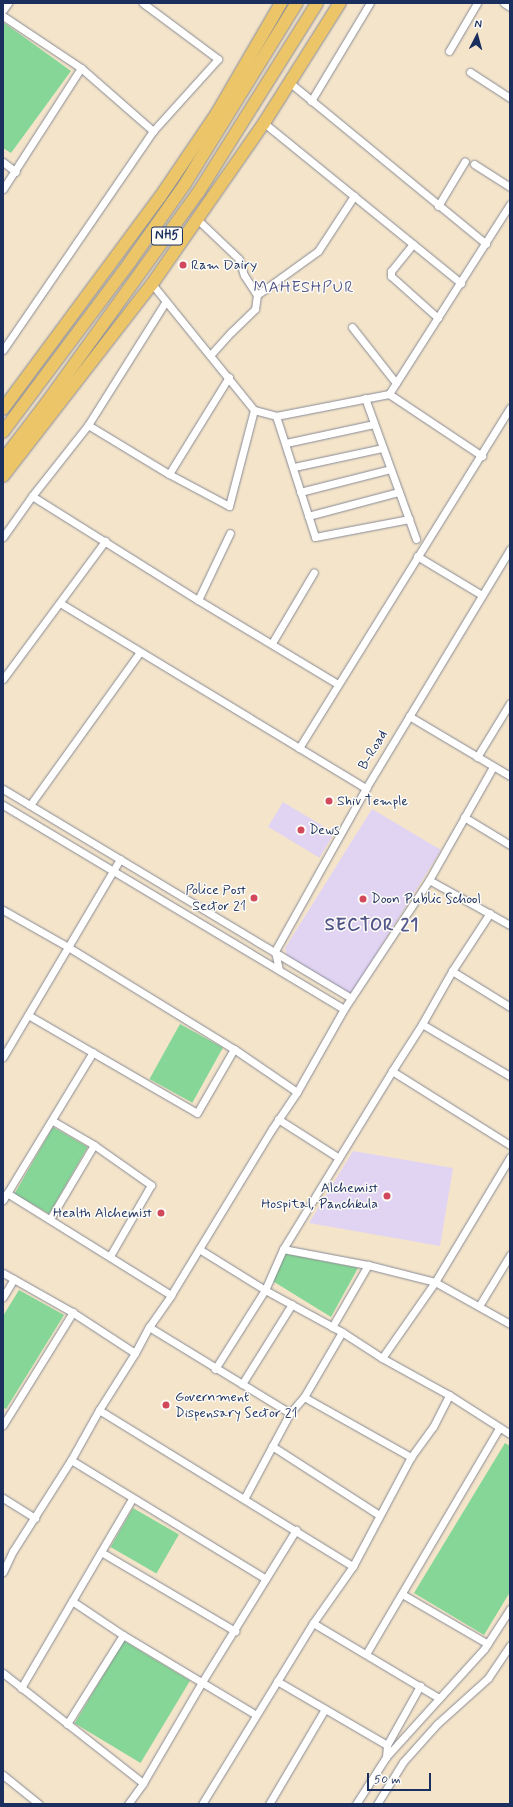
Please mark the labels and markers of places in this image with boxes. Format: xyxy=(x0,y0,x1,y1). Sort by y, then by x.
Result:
place label: Ram Dairy xyxy=(191,257,256,273)
marker: Ram Dairy xyxy=(178,260,188,270)
place label: Shiv Temple xyxy=(337,793,406,809)
marker: Shiv Temple xyxy=(324,796,334,806)
place label: Dews xyxy=(309,822,339,838)
marker: Dews xyxy=(296,825,306,835)
place label: Police Post Sector 21 xyxy=(186,882,246,914)
place label: Doon Public School xyxy=(371,891,481,907)
marker: Police Post Sector 21 xyxy=(249,893,259,903)
marker: Doon Public School xyxy=(358,894,368,904)
place label: Alchemist Hospital, Panchkula xyxy=(262,1180,378,1212)
marker: Alchemist Hospital, Panchkula xyxy=(381,1190,393,1202)
place label: Health Alchemist xyxy=(53,1205,152,1221)
marker: Health Alchemist xyxy=(155,1207,167,1219)
place label: Government Dispensary Sector 21 xyxy=(175,1389,298,1422)
marker: Government Dispensary Sector 21 xyxy=(160,1399,172,1411)

